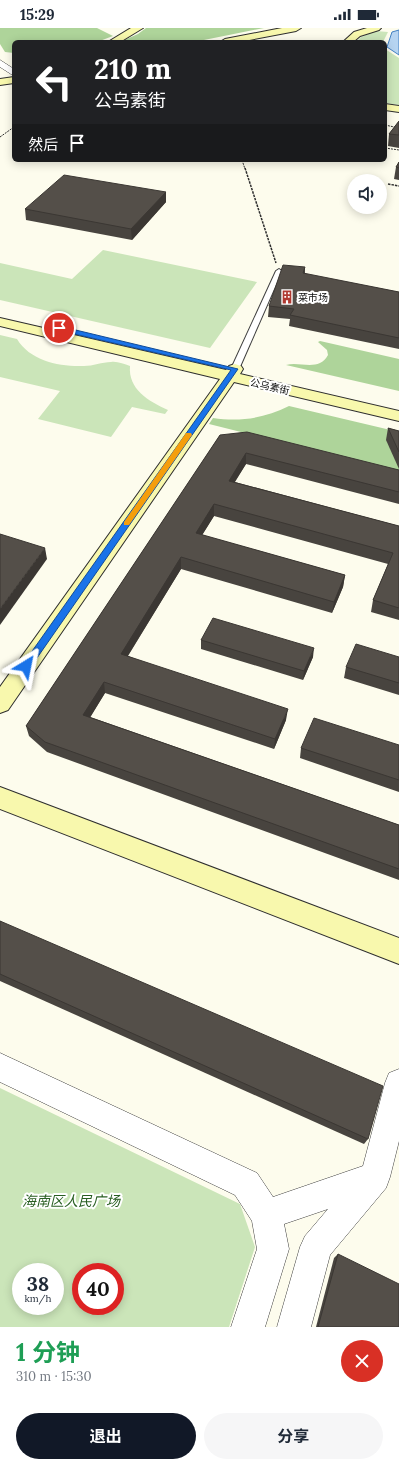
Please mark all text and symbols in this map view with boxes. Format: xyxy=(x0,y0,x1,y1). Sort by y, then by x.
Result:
text: 15:29 xyxy=(20,5,55,24)
text: 210 m xyxy=(94,51,171,87)
icon: left xyxy=(28,56,80,108)
text: 公乌素街 xyxy=(94,89,166,112)
icon: arrive xyxy=(66,132,88,154)
text: 然后 xyxy=(28,135,58,154)
map controls xyxy=(347,174,387,214)
button: sound xyxy=(347,174,387,214)
building icon: 菜市场 xyxy=(279,289,295,305)
place label: 菜市场 xyxy=(298,291,328,304)
pin xyxy=(42,311,76,345)
icon: arrive xyxy=(48,317,70,339)
street label: 公乌素街 xyxy=(249,376,291,397)
position arrow xyxy=(5,645,47,687)
park label: 海南区人民广场 xyxy=(22,1192,121,1210)
speed limit sign: 40 xyxy=(72,1263,124,1315)
text: 38 xyxy=(27,1271,49,1296)
text: km/h xyxy=(24,1292,52,1305)
text: 1 分钟 xyxy=(16,1337,80,1368)
button: close xyxy=(341,1340,383,1382)
text: 310 m · 15:30 xyxy=(16,1368,92,1385)
button: 退出 xyxy=(16,1413,196,1459)
button: 分享 xyxy=(204,1413,383,1459)

